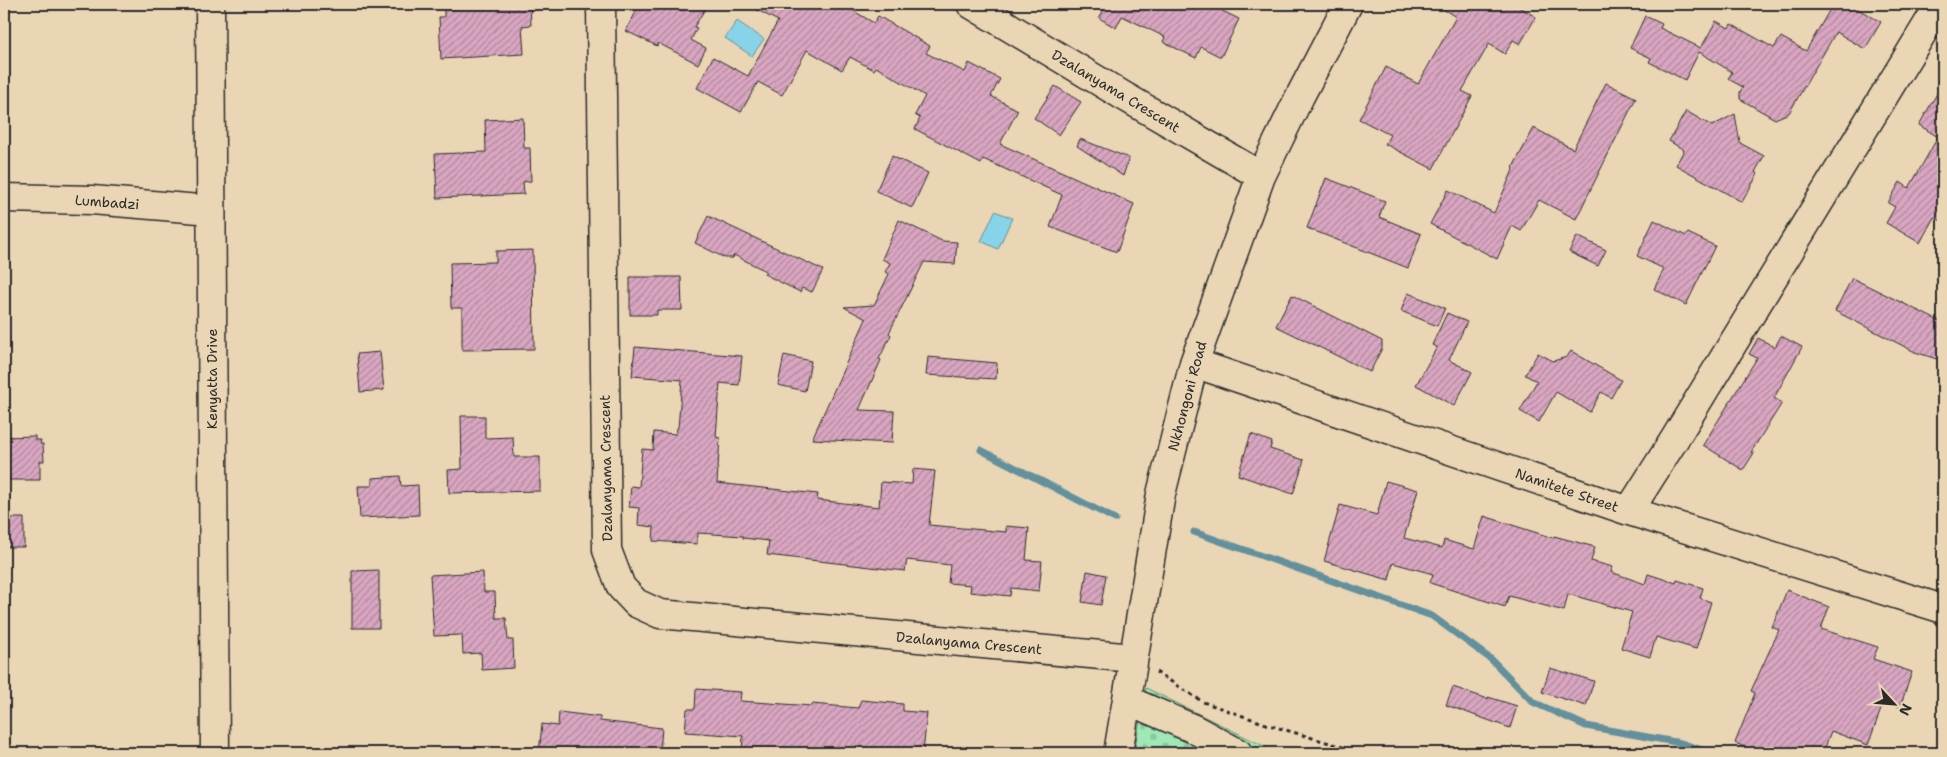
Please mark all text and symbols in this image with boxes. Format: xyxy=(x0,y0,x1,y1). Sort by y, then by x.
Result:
street label: Dzalanyama Crescent xyxy=(1048,46,1184,136)
street label: Lumbadzi xyxy=(74,191,140,213)
street label: Kenyatta Drive xyxy=(203,329,221,429)
street label: Nkhongoni Road xyxy=(1164,339,1210,453)
street label: Dzalanyama Crescent xyxy=(596,395,616,541)
street label: Namitete Street xyxy=(1513,464,1621,516)
street label: Dzalanyama Crescent xyxy=(895,628,1043,658)
north arrow xyxy=(1870,680,1920,730)
text: N xyxy=(1895,701,1916,719)

